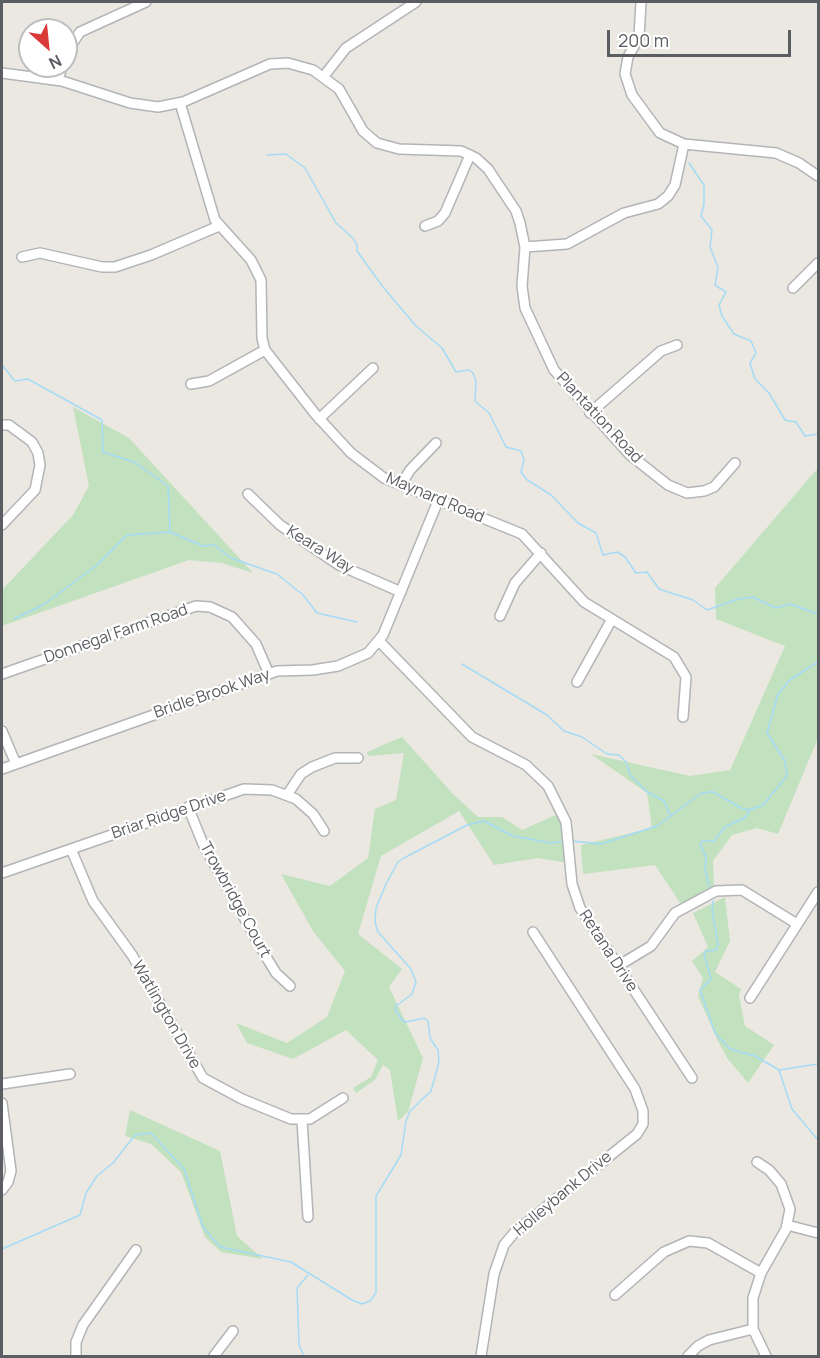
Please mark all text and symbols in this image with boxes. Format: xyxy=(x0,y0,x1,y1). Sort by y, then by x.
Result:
north arrow xyxy=(18,18,78,78)
scale bar xyxy=(610,18,794,56)
text: 200 m xyxy=(618,28,669,52)
text: N xyxy=(45,50,65,75)
street label: Plantation Road xyxy=(552,369,646,467)
street label: Maynard Road xyxy=(383,469,487,527)
street label: Keara Way xyxy=(283,522,357,578)
street label: Donnegal Farm Road xyxy=(42,600,190,668)
street label: Bridle Brook Way xyxy=(151,665,273,723)
street label: Briar Ridge Drive xyxy=(109,786,229,844)
street label: Trowbridge Court xyxy=(195,839,275,961)
street label: Retana Drive xyxy=(574,906,642,996)
street label: Watlington Drive xyxy=(127,958,205,1072)
street label: Holleybank Drive xyxy=(510,1147,616,1241)

